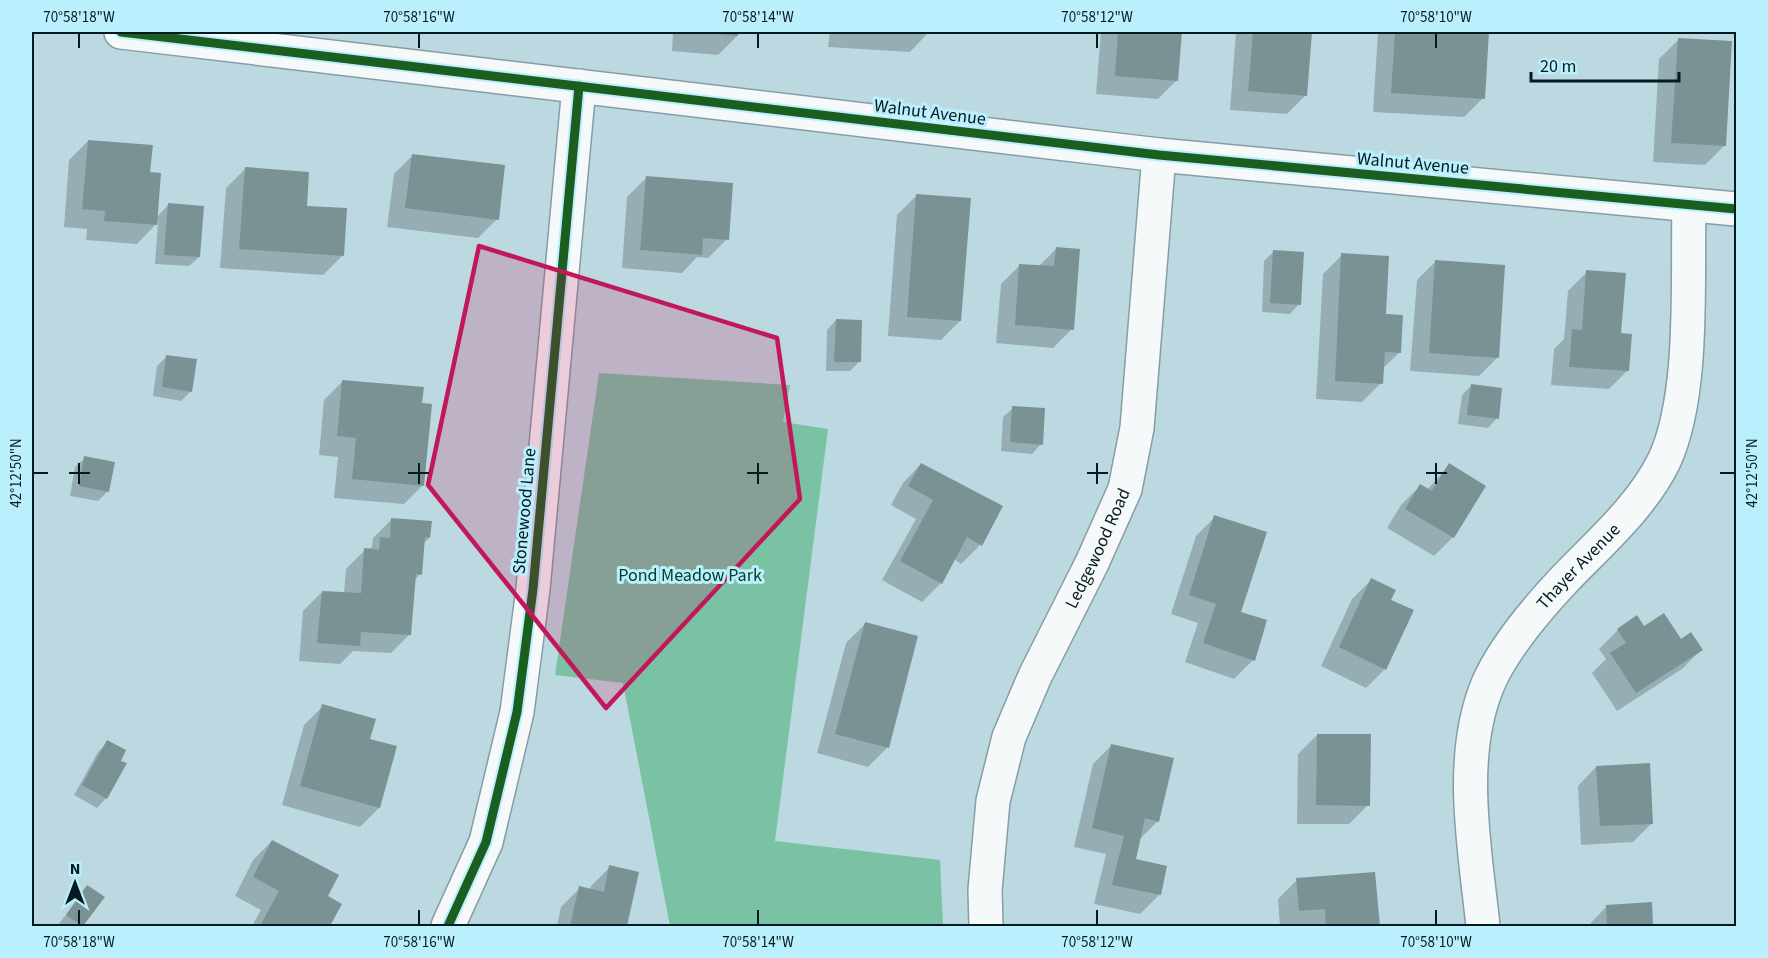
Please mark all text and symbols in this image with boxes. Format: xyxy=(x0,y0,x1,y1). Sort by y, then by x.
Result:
text: 70°58'18"W xyxy=(43,7,115,28)
text: 70°58'16"W xyxy=(383,7,455,28)
text: 70°58'14"W xyxy=(722,7,794,28)
text: 70°58'12"W xyxy=(1061,7,1133,28)
text: 70°58'10"W xyxy=(1400,7,1472,28)
scale bar xyxy=(1531,45,1680,83)
text: 20 m xyxy=(1540,54,1576,79)
street label: Walnut Avenue xyxy=(873,93,987,132)
street label: Walnut Avenue xyxy=(1356,146,1470,181)
text: 42°12'50"N xyxy=(6,438,27,508)
text: 42°12'50"N xyxy=(1742,438,1763,508)
street label: Stonewood Lane xyxy=(507,447,542,575)
street label: Ledgewood Road xyxy=(1059,484,1137,613)
street label: Thayer Avenue xyxy=(1531,518,1626,615)
park label: Pond Meadow Park xyxy=(618,563,762,588)
north arrow xyxy=(45,853,105,913)
text: N xyxy=(70,858,80,880)
text: 70°58'18"W xyxy=(43,932,115,953)
text: 70°58'16"W xyxy=(383,932,455,953)
text: 70°58'14"W xyxy=(722,932,794,953)
text: 70°58'12"W xyxy=(1061,932,1133,953)
text: 70°58'10"W xyxy=(1400,932,1472,953)

